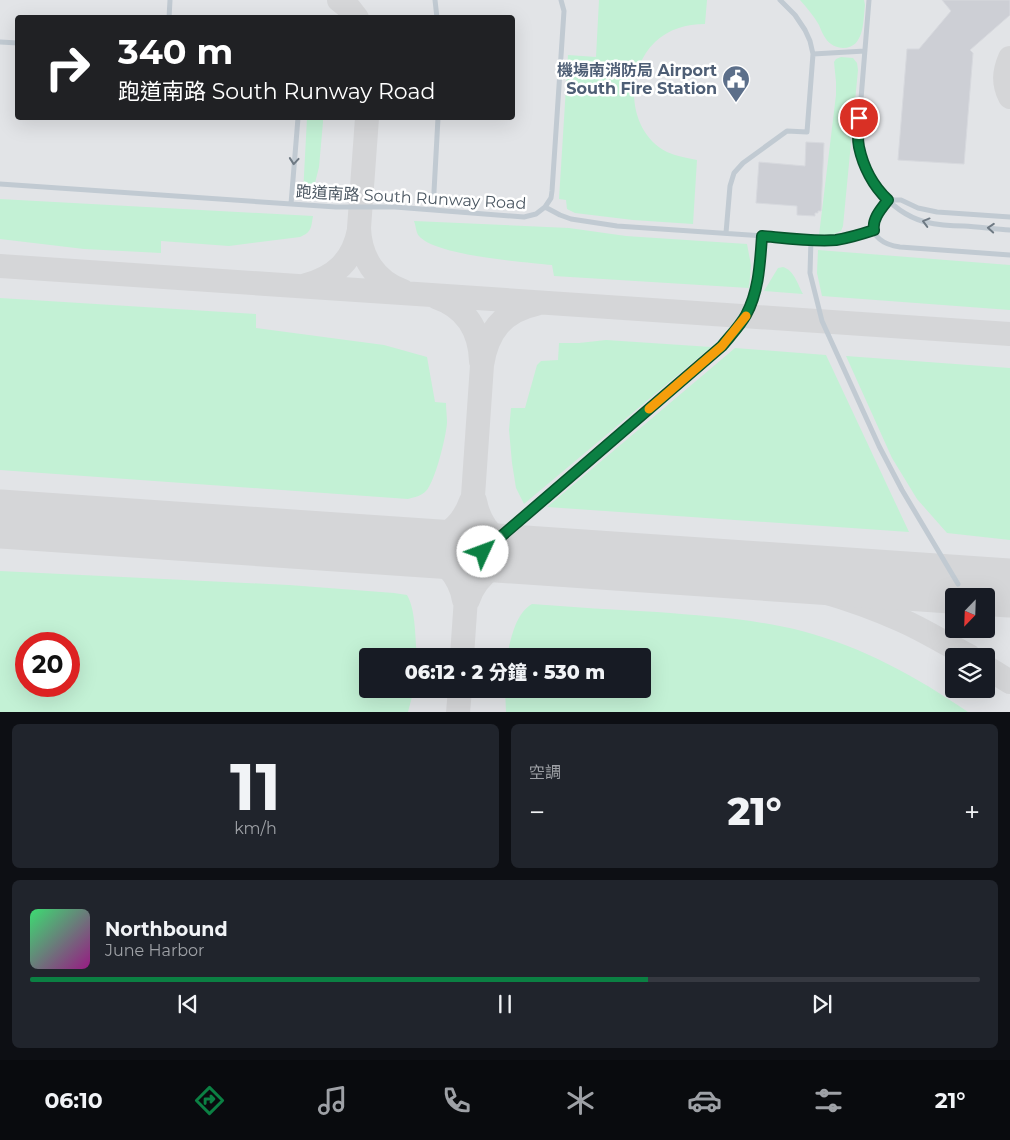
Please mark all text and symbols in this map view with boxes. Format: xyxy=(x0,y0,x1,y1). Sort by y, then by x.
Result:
text: 340 m xyxy=(118,30,233,73)
icon: right xyxy=(35,35,100,100)
place label: 機場南消防局 Airport South Fire Station xyxy=(557,61,717,98)
public building icon: 機場南消防局 Airport South Fire Station xyxy=(721,64,751,103)
text: 跑道南路 South Runway Road xyxy=(118,78,435,105)
pin xyxy=(838,97,880,139)
icon: arrive xyxy=(845,104,873,132)
one-way arrow xyxy=(289,157,300,165)
street label: 跑道南路 South Runway Road xyxy=(295,182,527,213)
one-way arrow xyxy=(923,217,931,227)
one-way arrow xyxy=(986,223,994,234)
position arrow xyxy=(456,525,508,577)
north arrow xyxy=(945,588,995,638)
map controls xyxy=(945,588,995,698)
speed limit sign: 20 xyxy=(15,632,80,697)
button: layers xyxy=(945,648,995,698)
text: 06:12 · 2 分鐘 · 530 m xyxy=(405,661,605,684)
text: 11 xyxy=(230,747,281,826)
text: 空調 xyxy=(529,763,561,782)
text: 21° xyxy=(728,788,782,835)
text: − xyxy=(529,795,545,829)
text: + xyxy=(964,795,980,829)
text: km/h xyxy=(234,819,277,838)
text: Northbound xyxy=(105,918,228,941)
text: June Harbor xyxy=(105,941,204,960)
icon: previous xyxy=(174,990,202,1018)
icon: pause xyxy=(491,990,519,1018)
icon: next xyxy=(808,990,836,1018)
icon: directions xyxy=(192,1083,227,1118)
icon: music xyxy=(315,1083,350,1118)
icon: phone xyxy=(439,1083,474,1118)
icon: climate xyxy=(563,1083,598,1118)
icon: car xyxy=(687,1083,722,1118)
icon: filters xyxy=(811,1083,846,1118)
text: 06:10 xyxy=(44,1087,103,1114)
text: 21° xyxy=(935,1087,966,1114)

